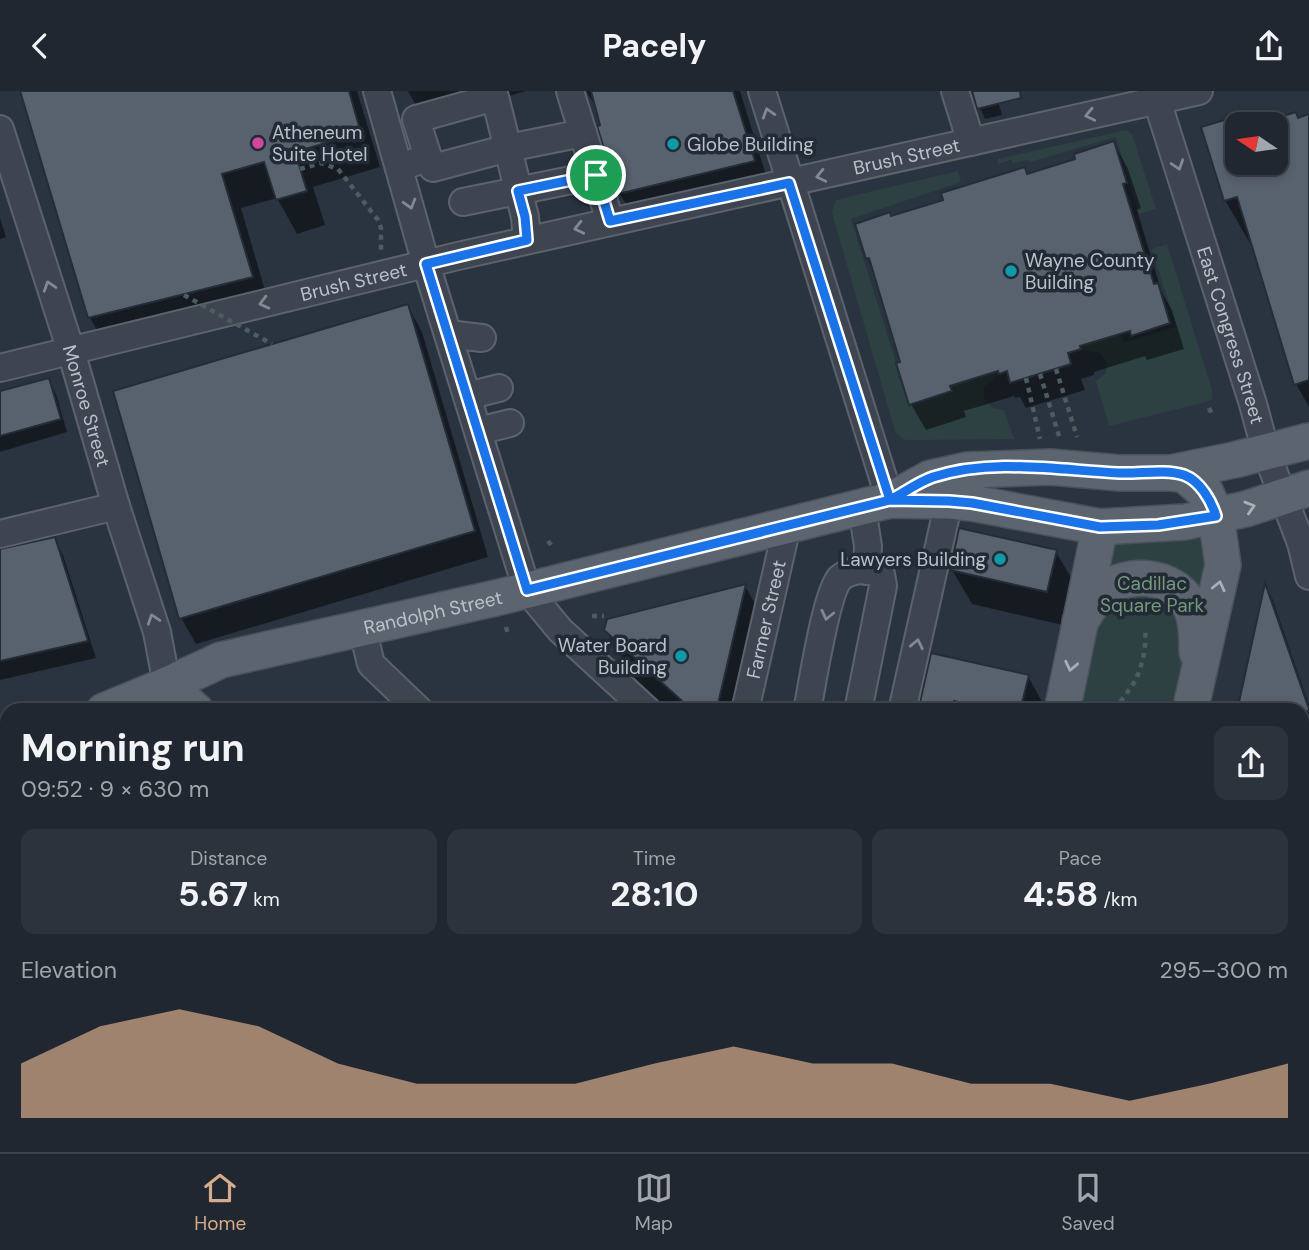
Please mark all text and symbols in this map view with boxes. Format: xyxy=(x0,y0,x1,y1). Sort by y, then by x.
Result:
text: Pacely xyxy=(603,25,706,67)
icon: back xyxy=(21,27,59,65)
icon: share xyxy=(1250,27,1288,65)
one-way arrow xyxy=(1084,107,1096,121)
one-way arrow xyxy=(762,108,777,120)
north arrow xyxy=(1225,112,1288,175)
map controls xyxy=(1225,112,1288,175)
place label: Atheneum Suite Hotel xyxy=(272,120,368,167)
place label: Globe Building xyxy=(687,132,814,157)
street label: Brush Street xyxy=(851,133,962,181)
marker: Atheneum Suite Hotel xyxy=(250,135,266,151)
marker: Globe Building xyxy=(665,136,681,152)
pin xyxy=(566,145,626,205)
icon: arrive xyxy=(577,156,615,194)
one-way arrow xyxy=(1169,159,1184,171)
one-way arrow xyxy=(815,167,827,182)
one-way arrow xyxy=(401,197,416,209)
one-way arrow xyxy=(573,220,585,235)
street label: East Congress Street xyxy=(1191,243,1270,427)
place label: Wayne County Building xyxy=(1025,248,1155,295)
street label: Brush Street xyxy=(298,257,410,307)
marker: Wayne County Building xyxy=(1003,263,1019,279)
one-way arrow xyxy=(42,281,57,293)
one-way arrow xyxy=(258,295,270,309)
street label: Monroe Street xyxy=(57,342,116,470)
one-way arrow xyxy=(1243,501,1256,515)
place label: Lawyers Building xyxy=(840,547,986,572)
marker: Lawyers Building xyxy=(992,551,1008,567)
street label: Farmer Street xyxy=(741,558,792,681)
park label: Cadillac Square Park xyxy=(1100,571,1205,618)
one-way arrow xyxy=(1211,580,1225,592)
street label: Randolph Street xyxy=(361,585,505,640)
one-way arrow xyxy=(821,609,835,621)
one-way arrow xyxy=(146,613,161,625)
place label: Water Board Building xyxy=(558,633,667,680)
one-way arrow xyxy=(909,638,923,650)
marker: Water Board Building xyxy=(673,648,689,664)
one-way arrow xyxy=(1065,660,1079,672)
text: Morning run xyxy=(21,723,245,773)
button: share xyxy=(1214,726,1288,800)
text: 09:52 · 9 × 630 m xyxy=(21,774,209,804)
text: Distance xyxy=(190,846,267,871)
text: Time xyxy=(633,846,676,871)
text: Pace xyxy=(1059,846,1101,871)
text: 5.67 xyxy=(178,871,248,917)
text: 28:10 xyxy=(610,871,699,917)
text: 4:58 xyxy=(1023,871,1098,917)
text: km xyxy=(248,887,280,912)
text: /km xyxy=(1098,887,1137,912)
text: Elevation xyxy=(21,955,117,985)
text: 295–300 m xyxy=(1159,955,1288,985)
tab: Home xyxy=(194,1169,246,1236)
tab: Map xyxy=(635,1169,673,1236)
tab: Saved xyxy=(1061,1169,1115,1236)

